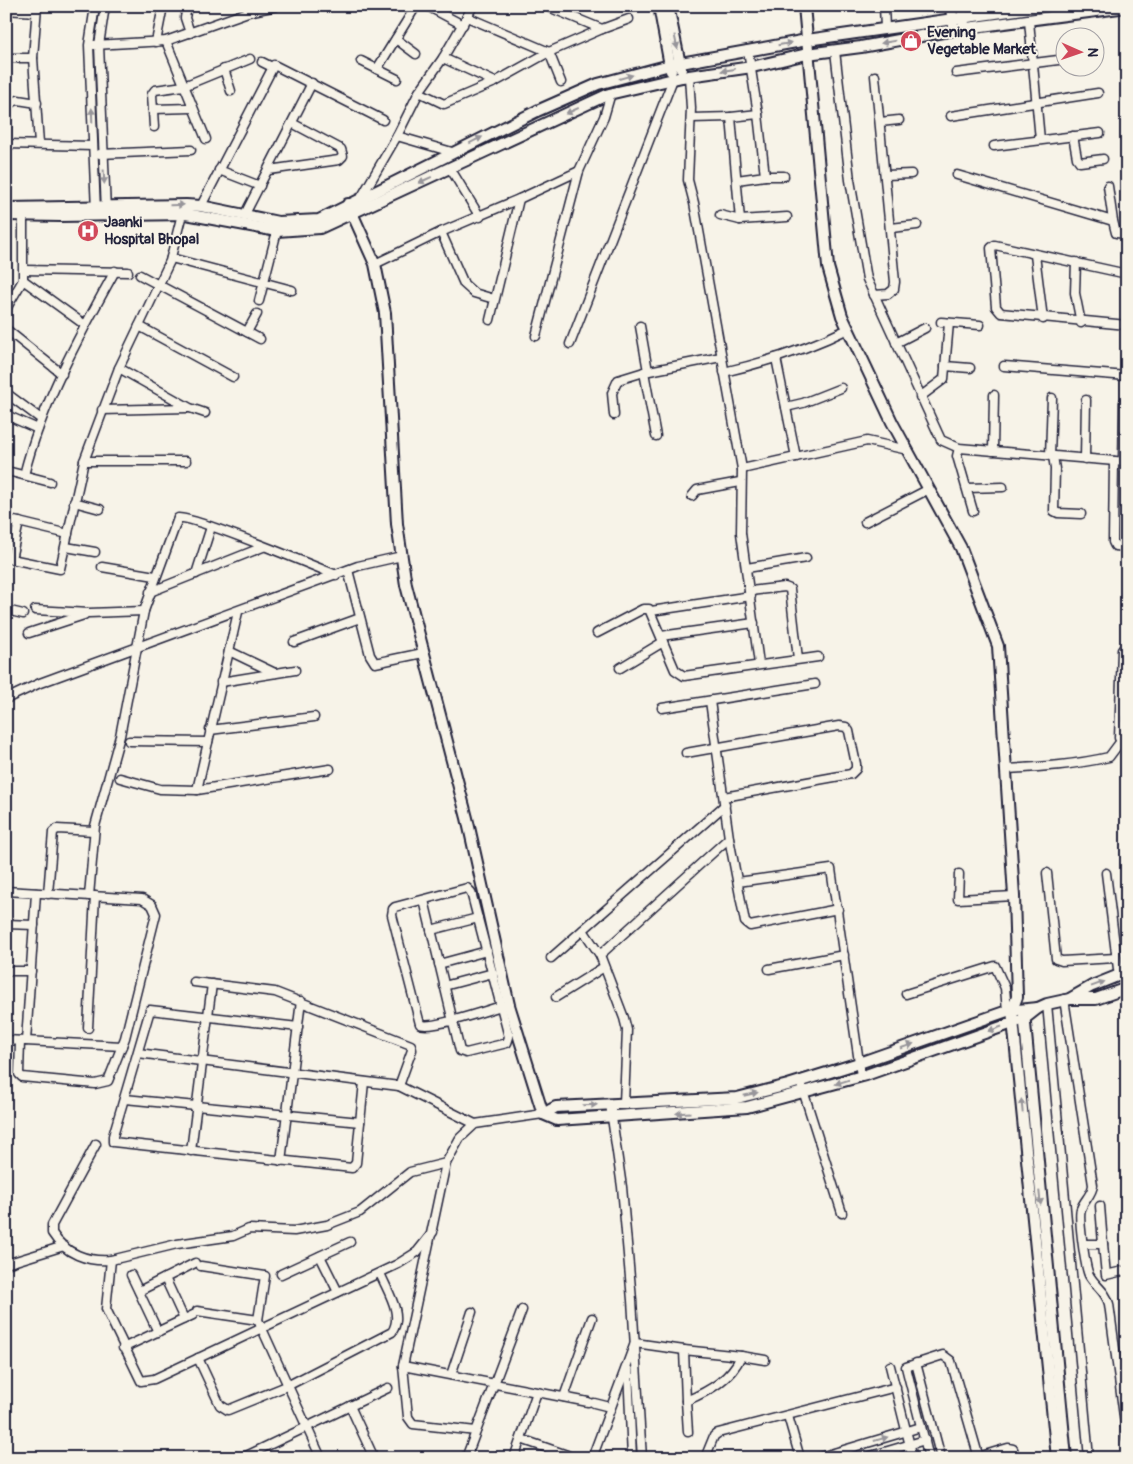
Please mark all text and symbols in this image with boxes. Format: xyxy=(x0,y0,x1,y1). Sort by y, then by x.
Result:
place label: Evening Vegetable Market xyxy=(927,23,1037,59)
north arrow xyxy=(1056,28,1106,78)
shop icon: Evening Vegetable Market xyxy=(899,29,923,53)
one-way arrow xyxy=(672,34,680,50)
one-way arrow xyxy=(880,38,896,46)
one-way arrow xyxy=(777,39,793,47)
text: N xyxy=(1084,47,1101,57)
one-way arrow xyxy=(720,66,736,74)
one-way arrow xyxy=(618,72,633,80)
one-way arrow xyxy=(87,106,95,122)
one-way arrow xyxy=(565,107,579,115)
one-way arrow xyxy=(469,136,483,144)
one-way arrow xyxy=(100,169,108,185)
one-way arrow xyxy=(418,176,432,184)
one-way arrow xyxy=(170,201,186,209)
place label: Jaanki Hospital Bhopal xyxy=(104,213,199,249)
hospital icon: Jaanki Hospital Bhopal xyxy=(76,219,100,243)
one-way arrow xyxy=(1091,980,1106,988)
one-way arrow xyxy=(988,1026,1003,1033)
one-way arrow xyxy=(899,1042,914,1049)
one-way arrow xyxy=(834,1079,849,1087)
one-way arrow xyxy=(744,1090,759,1098)
one-way arrow xyxy=(1018,1098,1026,1114)
one-way arrow xyxy=(582,1101,598,1109)
one-way arrow xyxy=(674,1109,690,1117)
one-way arrow xyxy=(1037,1190,1045,1206)
one-way arrow xyxy=(873,1435,888,1443)

